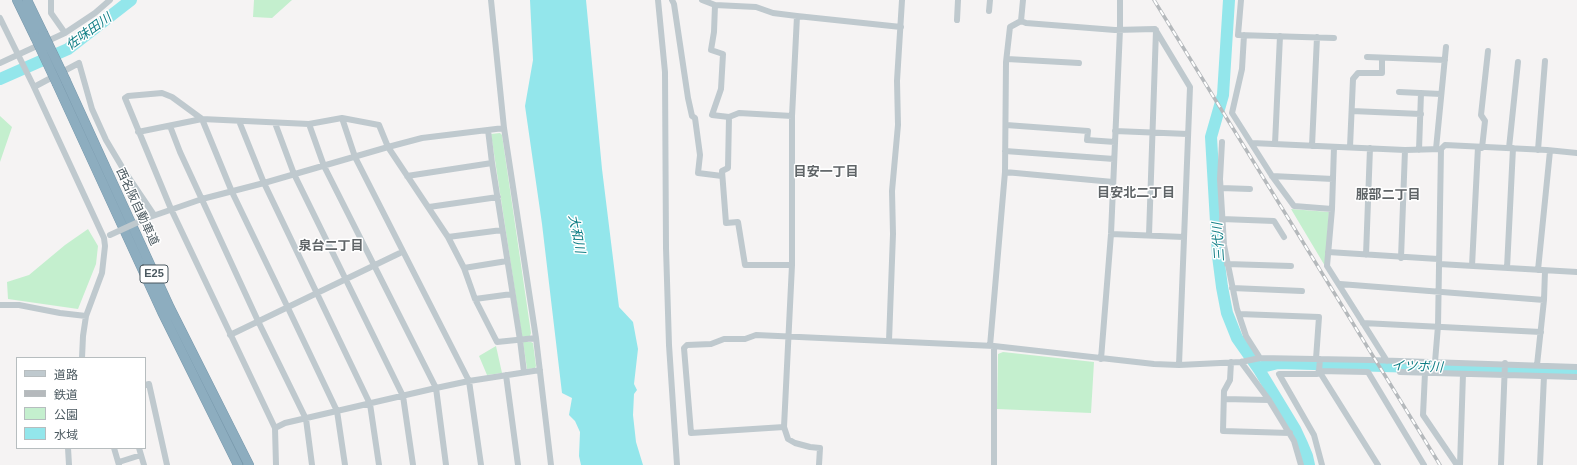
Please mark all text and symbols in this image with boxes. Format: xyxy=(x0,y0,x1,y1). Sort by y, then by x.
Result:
water label: 佐味田川 xyxy=(63,10,115,54)
district label: 目安一丁目 xyxy=(794,164,858,180)
street label: 西名阪自動車道 xyxy=(113,166,161,248)
district label: 目安北二丁目 xyxy=(1097,185,1175,201)
district label: 服部二丁目 xyxy=(1356,187,1420,203)
water label: 大和川 xyxy=(565,213,587,255)
water label: 三代川 xyxy=(1210,222,1228,262)
district label: 泉台二丁目 xyxy=(299,238,363,254)
road number: E25 xyxy=(140,265,168,283)
legend xyxy=(16,357,146,449)
water label: イツボ川 xyxy=(1391,358,1443,376)
text: 道路 xyxy=(54,368,78,382)
text: 鉄道 xyxy=(54,388,78,402)
text: 公園 xyxy=(54,408,78,422)
text: 水域 xyxy=(54,428,78,442)

